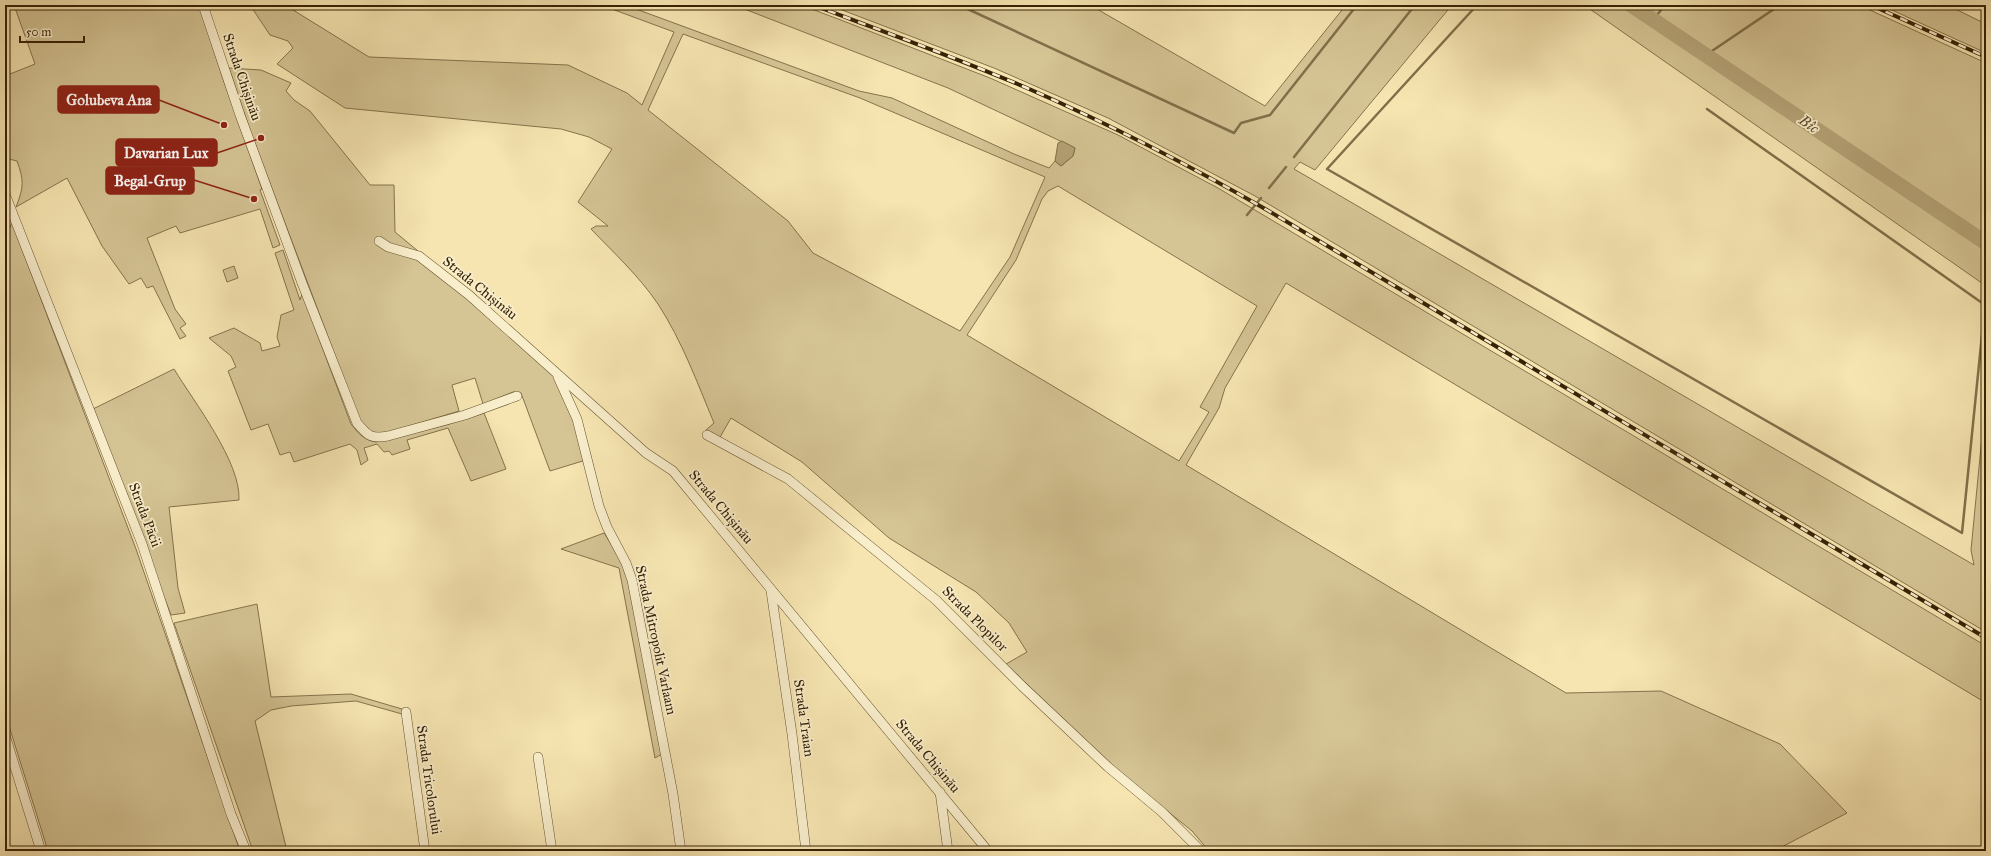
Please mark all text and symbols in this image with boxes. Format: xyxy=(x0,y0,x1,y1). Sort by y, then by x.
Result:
scale bar xyxy=(20,18,84,44)
text: 50 m xyxy=(26,25,51,39)
street label: Strada Chișinău xyxy=(219,31,265,123)
callout: Golubeva Ana xyxy=(58,86,159,113)
text: Golubeva Ana xyxy=(66,91,152,109)
water label: Bîc xyxy=(1795,110,1823,137)
callout: Davarian Lux xyxy=(116,139,217,166)
text: Davarian Lux xyxy=(124,144,209,162)
callout: Begal-Grup xyxy=(106,167,194,194)
text: Begal-Grup xyxy=(114,172,186,191)
street label: Strada Chișinău xyxy=(439,253,521,324)
street label: Strada Chișinău xyxy=(685,467,757,548)
street label: Strada Păcii xyxy=(125,480,165,550)
street label: Strada Mitropolit Varlaam xyxy=(632,564,680,717)
street label: Strada Plopilor xyxy=(939,583,1012,656)
street label: Strada Traian xyxy=(790,678,818,758)
street label: Strada Chișinău xyxy=(892,716,964,797)
street label: Strada Tricolorului xyxy=(413,724,445,836)

